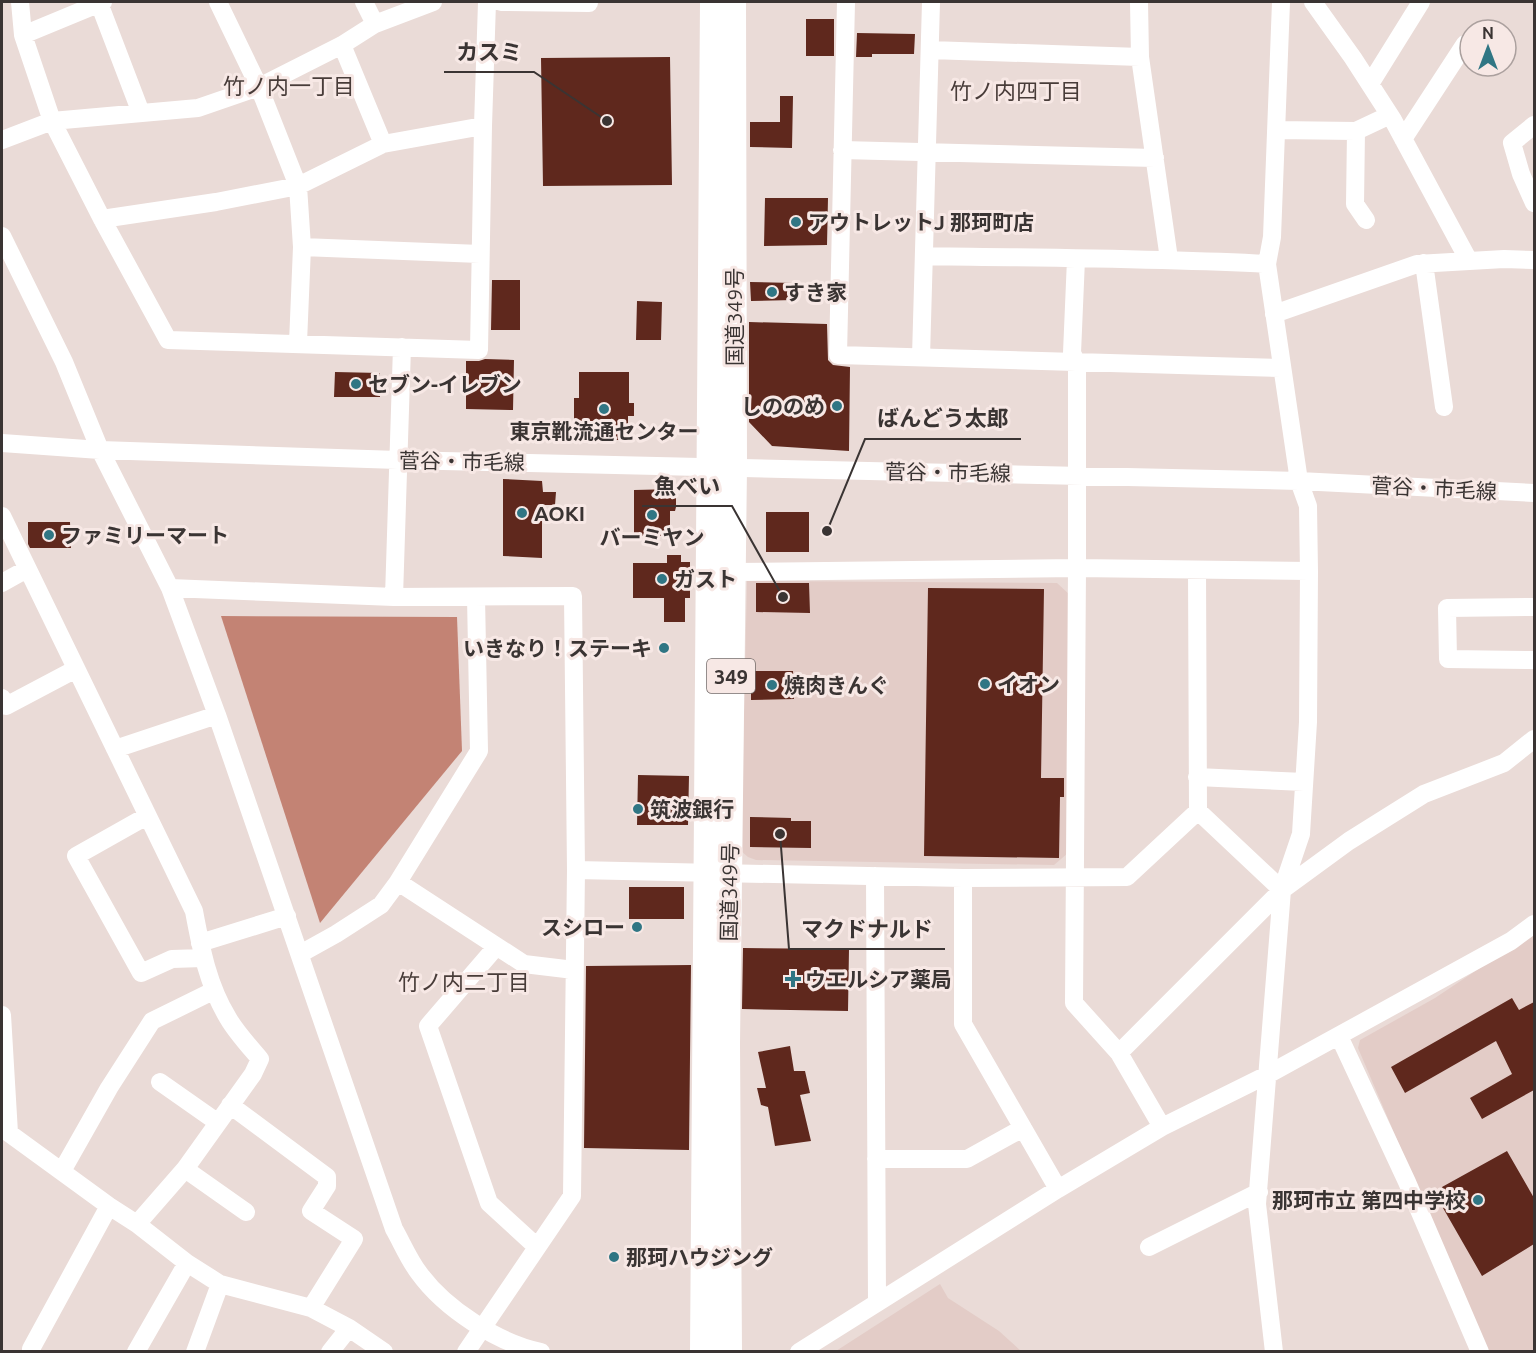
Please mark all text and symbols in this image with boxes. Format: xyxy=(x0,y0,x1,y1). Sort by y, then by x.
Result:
north arrow xyxy=(1458,18,1518,78)
text: N xyxy=(1482,24,1494,42)
callout: カスミ xyxy=(444,32,534,72)
text: カスミ xyxy=(456,39,522,64)
district label: 竹ノ内一丁目 xyxy=(223,73,355,98)
district label: 竹ノ内四丁目 xyxy=(950,78,1082,103)
place label: アウトレットJ 那珂町店 xyxy=(808,210,1034,234)
marker: アウトレットJ 那珂町店 xyxy=(789,215,803,229)
street label: 国道349号 xyxy=(722,268,746,366)
place label: すき家 xyxy=(784,280,847,304)
marker: すき家 xyxy=(765,285,779,299)
place label: セブン-イレブン xyxy=(368,372,522,396)
marker: セブン-イレブン xyxy=(349,377,363,391)
place label: しののめ xyxy=(741,394,825,418)
marker: しののめ xyxy=(830,399,844,413)
callout: ばんどう太郎 xyxy=(865,399,1021,439)
marker: 東京靴流通センター xyxy=(597,402,611,416)
text: ばんどう太郎 xyxy=(877,405,1009,430)
place label: 東京靴流通センター xyxy=(510,419,699,443)
street label: 菅谷・市毛線 xyxy=(399,448,525,474)
street label: 菅谷・市毛線 xyxy=(885,459,1011,485)
callout: 魚べい xyxy=(642,466,732,506)
text: 魚べい xyxy=(654,473,720,498)
street label: 菅谷・市毛線 xyxy=(1370,473,1498,503)
place label: AOKI xyxy=(534,501,585,525)
marker: AOKI xyxy=(515,506,529,520)
marker: バーミヤン xyxy=(645,508,659,522)
place label: ファミリーマート xyxy=(61,523,229,547)
place label: バーミヤン xyxy=(600,525,705,549)
marker: ファミリーマート xyxy=(42,528,56,542)
place label: ガスト xyxy=(674,567,737,591)
marker: ガスト xyxy=(655,572,669,586)
place label: いきなり！ステーキ xyxy=(463,636,652,660)
marker: いきなり！ステーキ xyxy=(657,641,671,655)
road number: 349 xyxy=(707,659,755,693)
place label: イオン xyxy=(997,672,1060,696)
place label: 焼肉きんぐ xyxy=(784,673,889,697)
marker: イオン xyxy=(978,677,992,691)
marker: 焼肉きんぐ xyxy=(765,678,779,692)
place label: 筑波銀行 xyxy=(650,797,734,821)
marker: 筑波銀行 xyxy=(631,802,645,816)
street label: 国道349号 xyxy=(716,843,742,941)
callout: マクドナルド xyxy=(789,909,945,949)
place label: スシロー xyxy=(541,915,625,939)
text: マクドナルド xyxy=(801,916,933,941)
marker: スシロー xyxy=(630,920,644,934)
place label: ウエルシア薬局 xyxy=(805,967,952,991)
district label: 竹ノ内二丁目 xyxy=(398,969,530,994)
marker: ウエルシア薬局 xyxy=(786,972,800,986)
place label: 那珂市立 第四中学校 xyxy=(1272,1188,1466,1212)
marker: 那珂市立 第四中学校 xyxy=(1471,1193,1485,1207)
place label: 那珂ハウジング xyxy=(626,1245,773,1269)
marker: 那珂ハウジング xyxy=(607,1250,621,1264)

